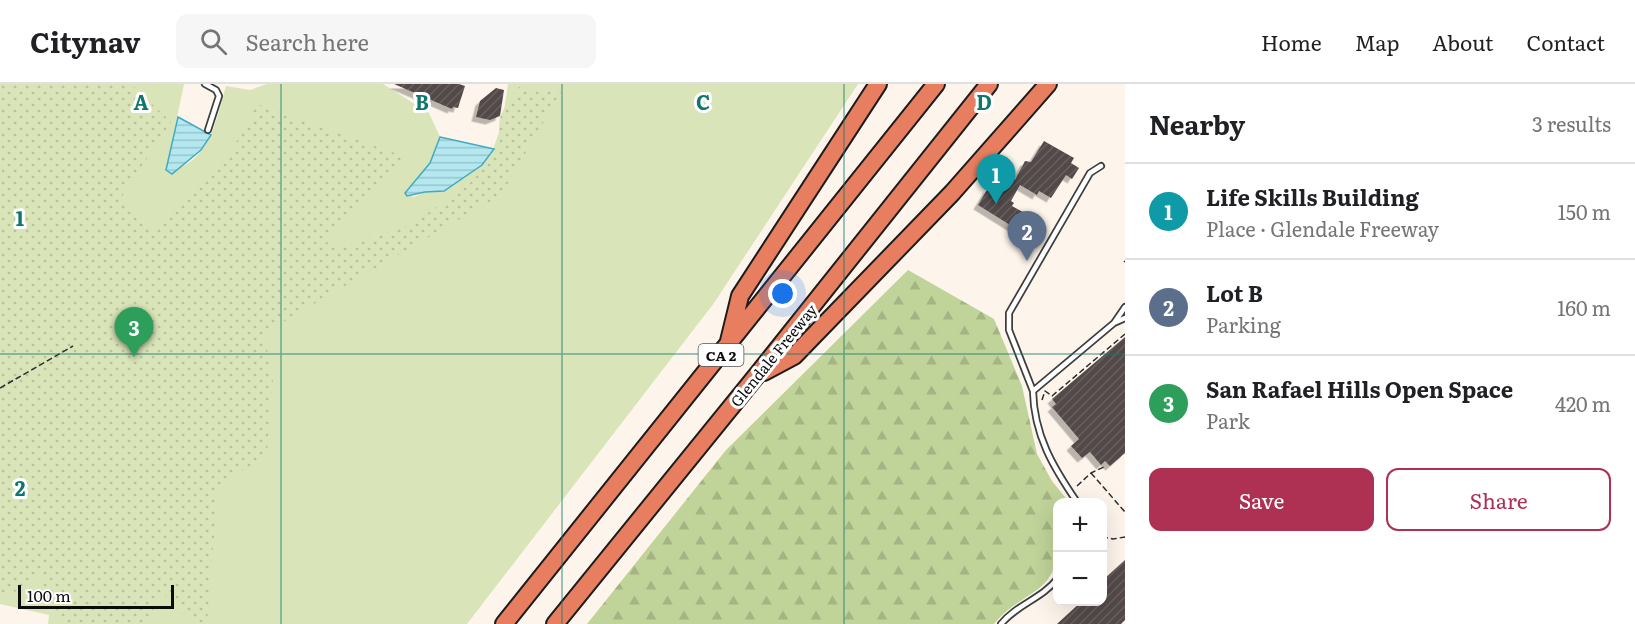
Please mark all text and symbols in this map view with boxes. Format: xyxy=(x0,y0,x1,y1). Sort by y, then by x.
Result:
search box xyxy=(176,14,596,68)
text: Citynav xyxy=(30,20,140,62)
icon: search xyxy=(197,25,230,58)
text: Search here xyxy=(245,25,369,58)
text: Home xyxy=(1261,26,1322,57)
text: Map xyxy=(1355,26,1399,57)
text: About xyxy=(1432,26,1494,57)
text: Contact xyxy=(1527,26,1605,57)
text: A xyxy=(133,86,149,116)
text: B xyxy=(415,86,429,116)
text: C xyxy=(696,86,710,116)
text: D xyxy=(976,86,992,116)
text: Nearby xyxy=(1149,104,1245,143)
text: 3 results xyxy=(1532,108,1611,138)
pin: 1 xyxy=(976,154,1016,204)
text: Life Skills Building xyxy=(1206,180,1419,213)
text: 1 xyxy=(1164,196,1173,226)
text: 150 m xyxy=(1558,196,1611,226)
text: 1 xyxy=(16,202,24,232)
pin: 2 xyxy=(1008,212,1046,261)
text: Place · Glendale Freeway xyxy=(1206,213,1439,243)
text: Lot B xyxy=(1206,276,1263,309)
your location xyxy=(768,279,797,308)
text: 2 xyxy=(1163,292,1174,322)
text: 160 m xyxy=(1557,292,1611,322)
street label: Glendale Freeway xyxy=(724,298,822,411)
pin: 3 xyxy=(114,308,154,357)
text: Parking xyxy=(1206,309,1281,339)
road number: CA 2 xyxy=(698,344,744,366)
text: San Rafael Hills Open Space xyxy=(1206,372,1513,405)
text: 3 xyxy=(1163,388,1174,418)
text: 420 m xyxy=(1555,388,1611,418)
text: Park xyxy=(1206,405,1250,435)
button: Save xyxy=(1149,468,1374,531)
button: Share xyxy=(1386,468,1611,531)
text: 2 xyxy=(15,472,26,502)
map controls xyxy=(1053,498,1107,606)
button: + xyxy=(1053,498,1107,552)
button: − xyxy=(1053,552,1107,606)
scale bar xyxy=(18,582,174,610)
text: 100 m xyxy=(27,583,71,607)

